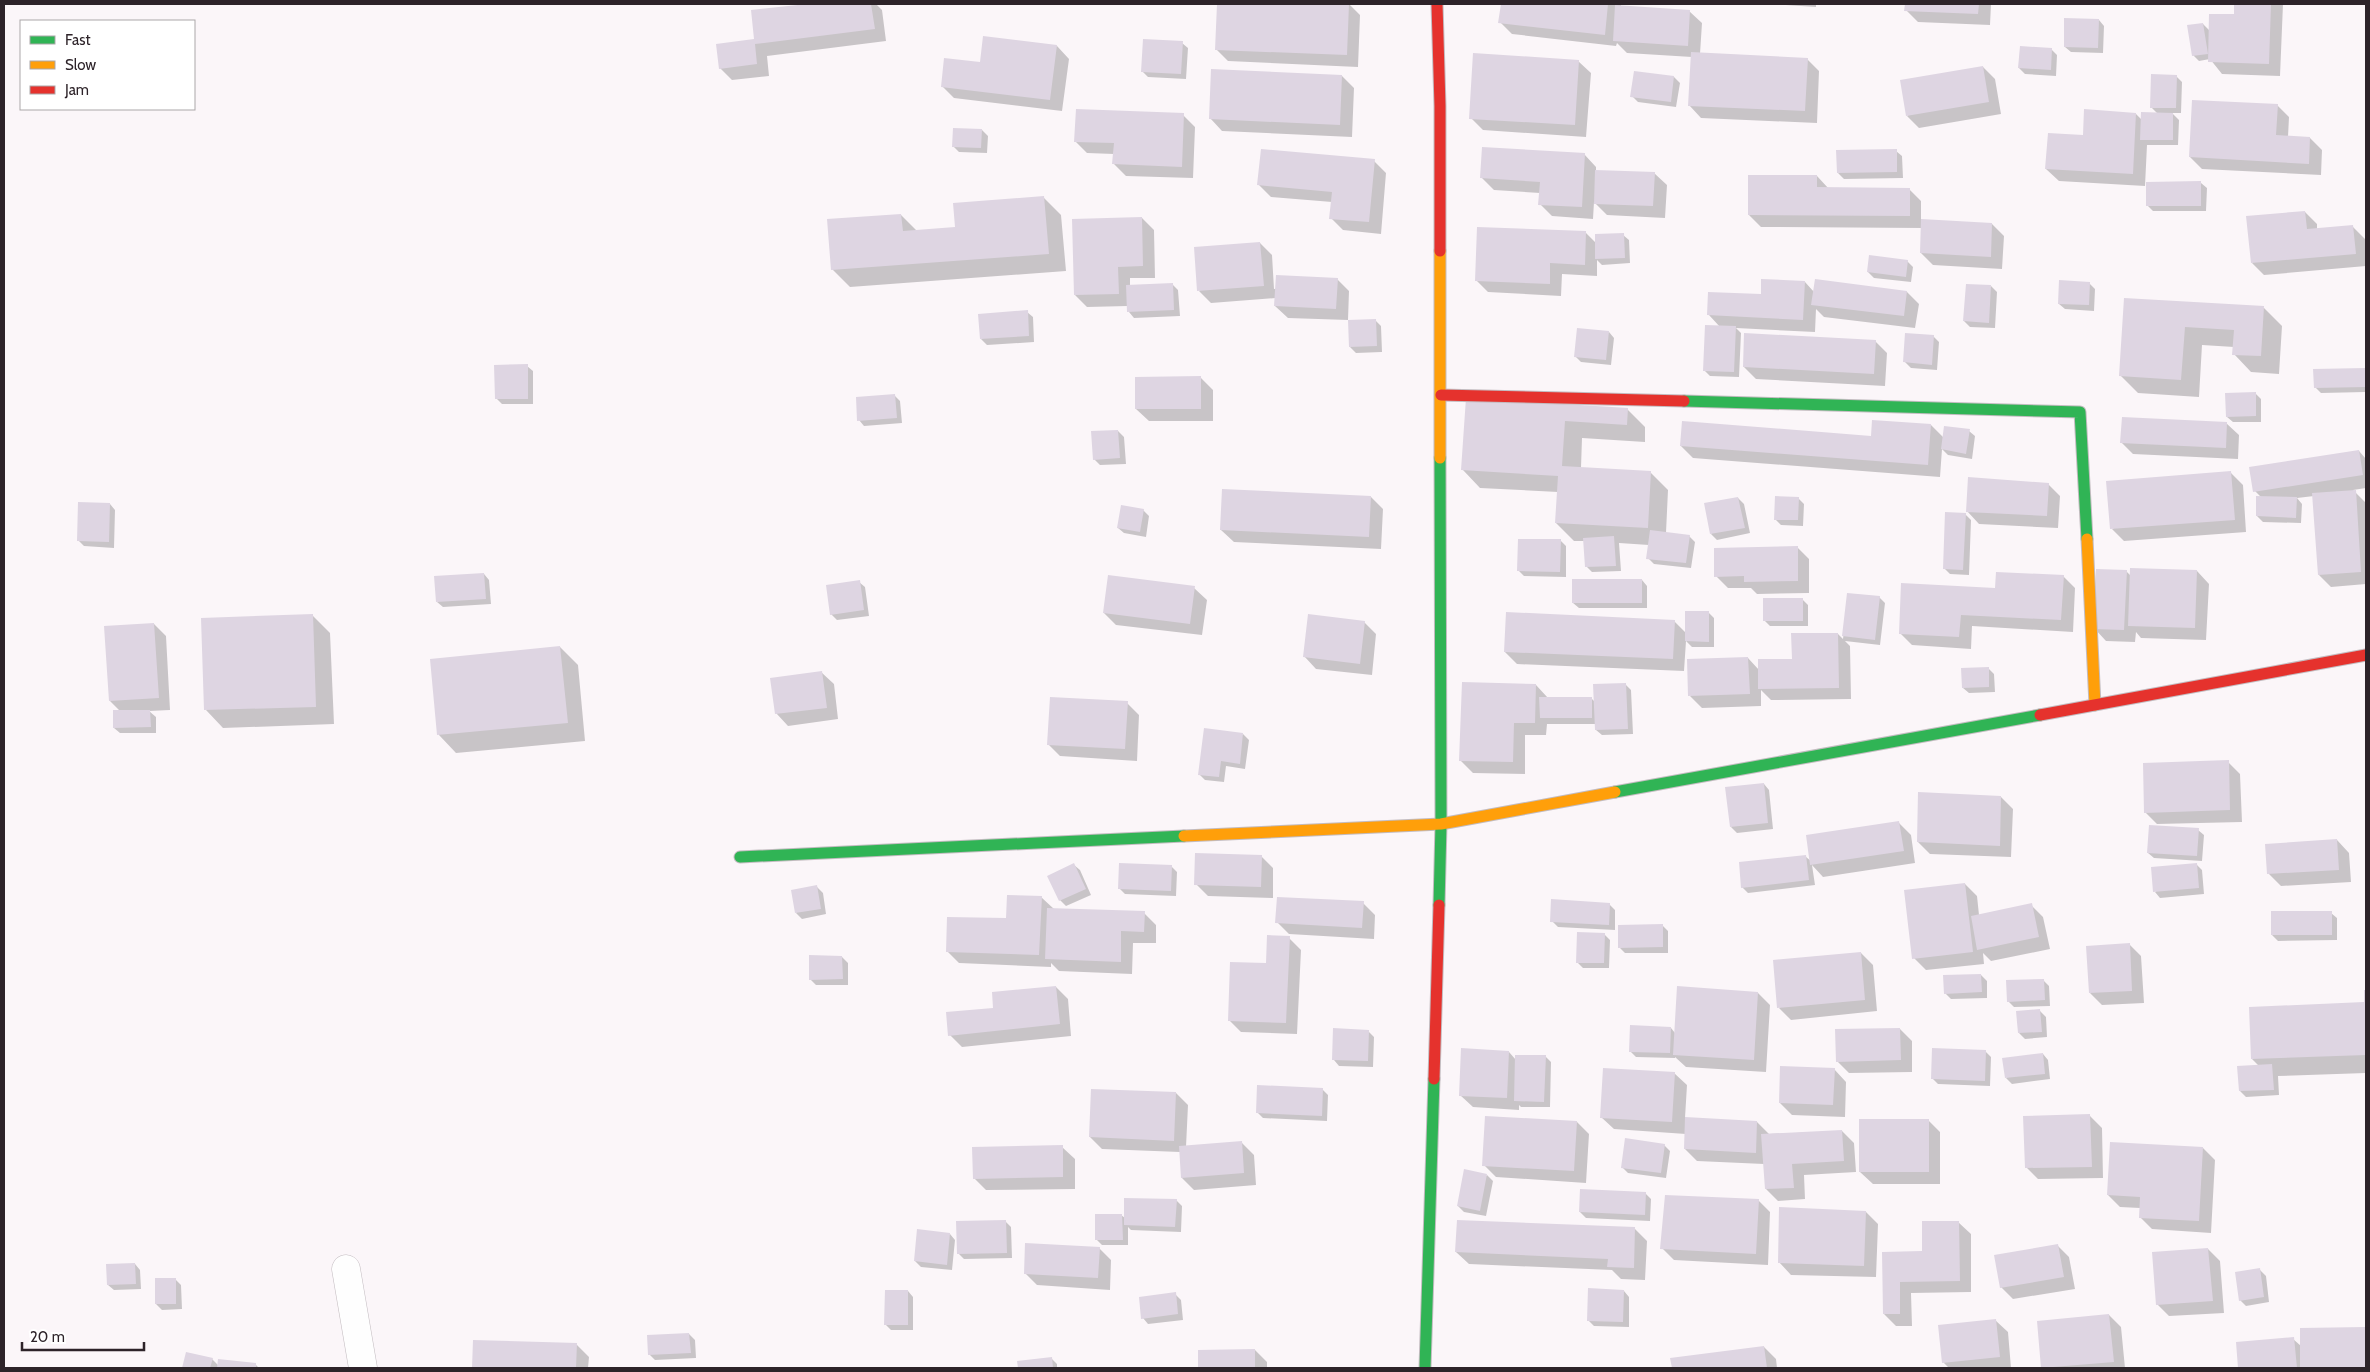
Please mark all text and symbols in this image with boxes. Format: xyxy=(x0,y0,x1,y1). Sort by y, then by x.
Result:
legend xyxy=(20,20,195,110)
text: Fast xyxy=(65,31,90,49)
text: Slow xyxy=(65,56,96,74)
text: Jam xyxy=(64,81,89,99)
scale bar xyxy=(22,1320,145,1352)
text: 20 m xyxy=(30,1328,65,1346)

